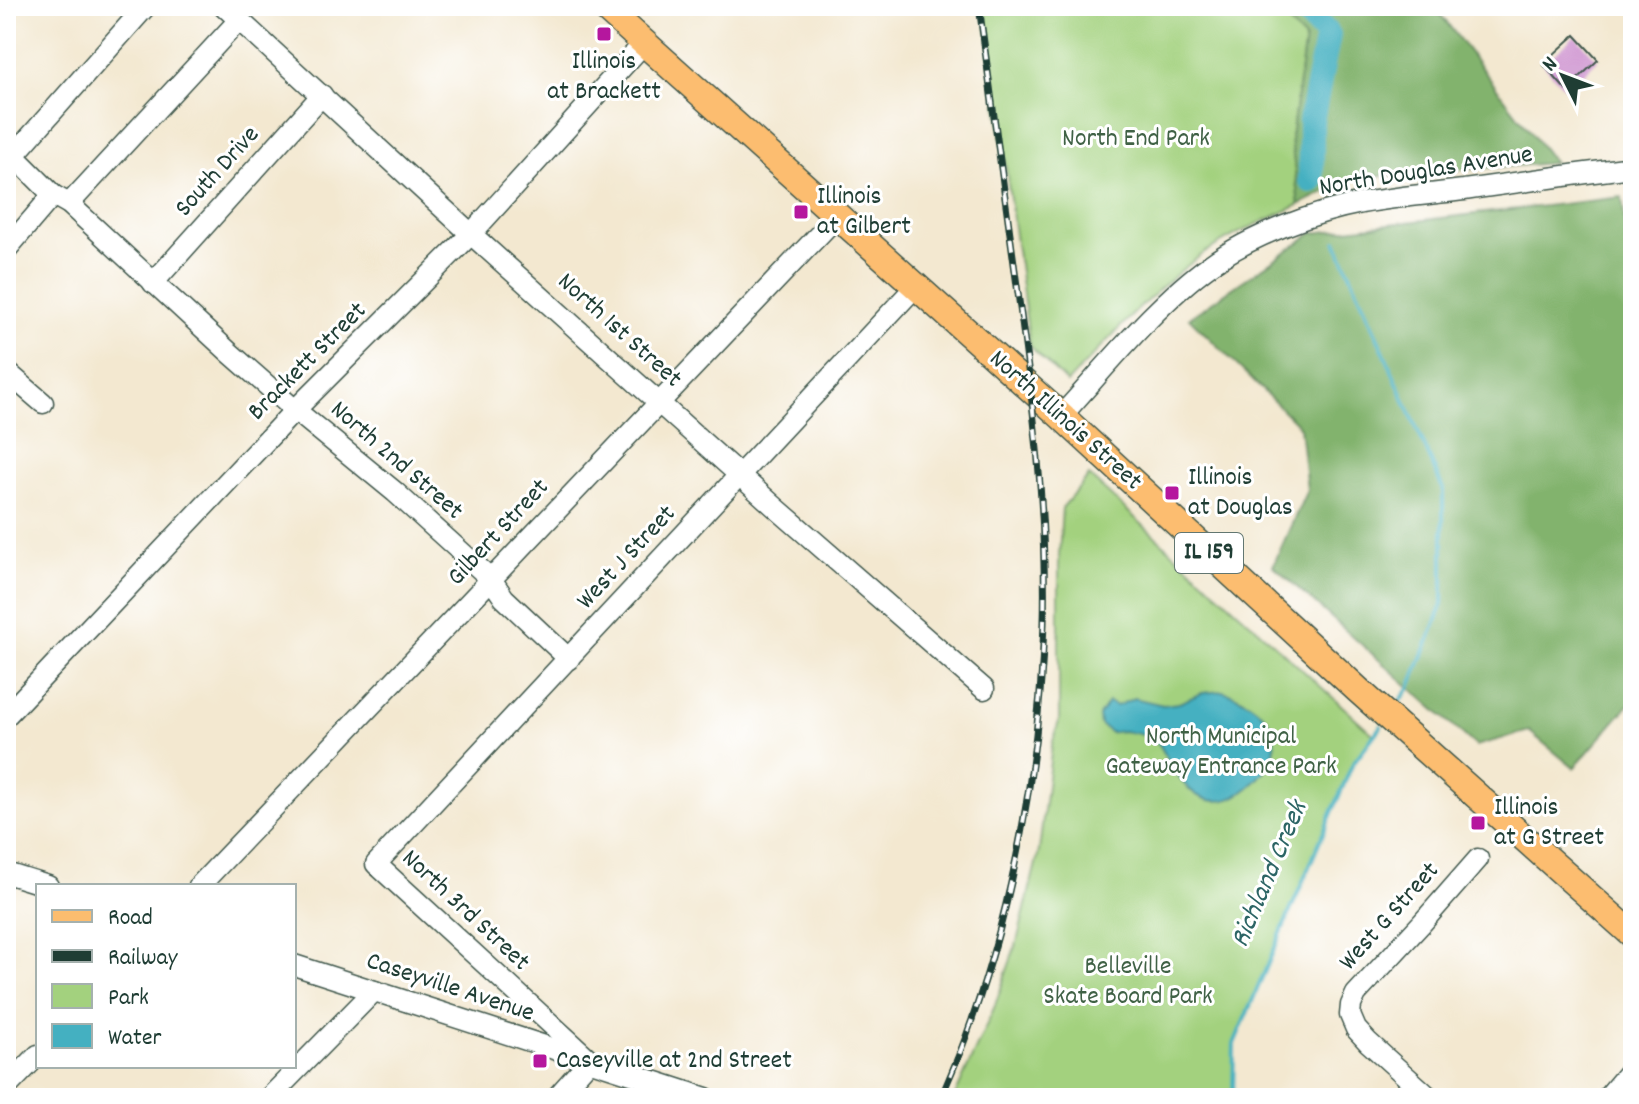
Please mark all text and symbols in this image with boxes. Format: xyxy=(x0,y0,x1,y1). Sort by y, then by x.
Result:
marker: Illinois at Brackett xyxy=(595,25,613,43)
north arrow xyxy=(1523,36,1603,116)
place label: Illinois at Brackett xyxy=(547,44,661,111)
text: N xyxy=(1536,50,1566,79)
street label: South Drive xyxy=(167,118,269,226)
park label: North End Park xyxy=(1062,121,1210,158)
street label: North Douglas Avenue xyxy=(1317,137,1535,207)
place label: Illinois at Gilbert xyxy=(817,179,911,246)
marker: Illinois at Gilbert xyxy=(792,203,810,221)
street label: North 1st Street xyxy=(548,265,690,398)
street label: Brackett Street xyxy=(240,294,376,430)
street label: North Illinois Street xyxy=(980,342,1150,500)
street label: North 2nd Street xyxy=(321,393,471,530)
place label: Illinois at Douglas xyxy=(1188,460,1293,527)
street label: Gilbert Street xyxy=(439,471,559,595)
marker: Illinois at Douglas xyxy=(1163,484,1181,502)
street label: West J Street xyxy=(569,497,686,619)
road number: IL 159 xyxy=(1175,533,1243,573)
park label: North Municipal Gateway Entrance Park xyxy=(1105,719,1337,786)
place label: Illinois at G Street xyxy=(1494,790,1604,857)
water label: Richland Creek xyxy=(1222,793,1321,954)
marker: Illinois at G Street xyxy=(1469,814,1487,832)
street label: North 3rd Street xyxy=(392,842,538,981)
street label: West G Street xyxy=(1331,854,1449,980)
legend xyxy=(36,884,296,1068)
text: Road xyxy=(108,902,153,936)
text: Railway xyxy=(108,942,179,976)
street label: Caseyville Avenue xyxy=(361,943,539,1033)
park label: Belleville Skate Board Park xyxy=(1043,949,1213,1016)
text: Park xyxy=(108,982,149,1016)
text: Water xyxy=(108,1022,161,1056)
place label: Caseyville at 2nd Street xyxy=(556,1043,792,1080)
marker: Caseyville at 2nd Street xyxy=(531,1052,549,1070)

